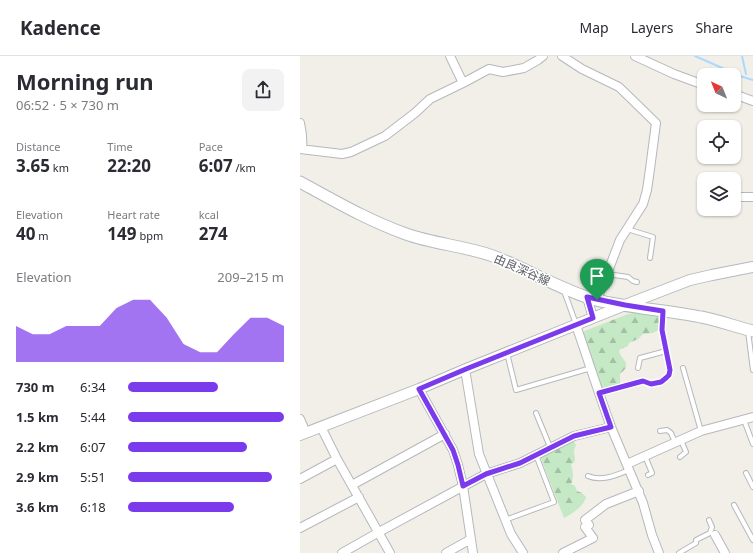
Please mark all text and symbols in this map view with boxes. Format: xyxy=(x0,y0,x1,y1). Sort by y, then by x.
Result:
text: Kadence xyxy=(20,15,101,41)
text: Map xyxy=(580,18,609,37)
text: Layers xyxy=(631,18,673,37)
text: Share xyxy=(695,18,733,37)
text: Morning run xyxy=(16,66,154,96)
north arrow xyxy=(697,68,741,112)
map controls xyxy=(697,68,741,216)
button: share xyxy=(242,69,284,111)
text: 06:52 · 5 × 730 m xyxy=(16,96,119,114)
button: locate xyxy=(697,120,741,164)
text: Distance xyxy=(16,139,61,154)
text: Time xyxy=(107,139,133,154)
text: Pace xyxy=(199,139,223,154)
text: 3.65 xyxy=(16,154,50,177)
text: 22:20 xyxy=(107,154,151,177)
text: 6:07 xyxy=(199,154,233,177)
text: km xyxy=(50,160,69,175)
text: /km xyxy=(233,160,256,175)
button: layers xyxy=(697,172,741,216)
text: Elevation xyxy=(16,207,63,222)
text: Heart rate xyxy=(107,207,160,222)
text: kcal xyxy=(199,207,219,222)
text: 40 xyxy=(16,222,35,245)
text: 149 xyxy=(107,222,137,245)
text: 274 xyxy=(199,222,228,245)
text: m xyxy=(35,228,49,243)
text: bpm xyxy=(137,228,163,243)
street label: 由良深谷線 xyxy=(491,250,553,290)
pin xyxy=(580,259,614,300)
icon: arrive xyxy=(586,265,608,287)
text: Elevation xyxy=(16,268,72,286)
text: 209–215 m xyxy=(217,268,284,286)
text: 730 m xyxy=(16,378,54,396)
text: 6:34 xyxy=(80,378,106,396)
text: 1.5 km xyxy=(16,408,59,426)
text: 5:44 xyxy=(80,408,106,426)
text: 2.2 km xyxy=(16,438,59,456)
text: 6:07 xyxy=(80,438,106,456)
text: 2.9 km xyxy=(16,468,59,486)
text: 5:51 xyxy=(80,468,106,486)
text: 3.6 km xyxy=(16,498,59,516)
text: 6:18 xyxy=(80,498,106,516)

